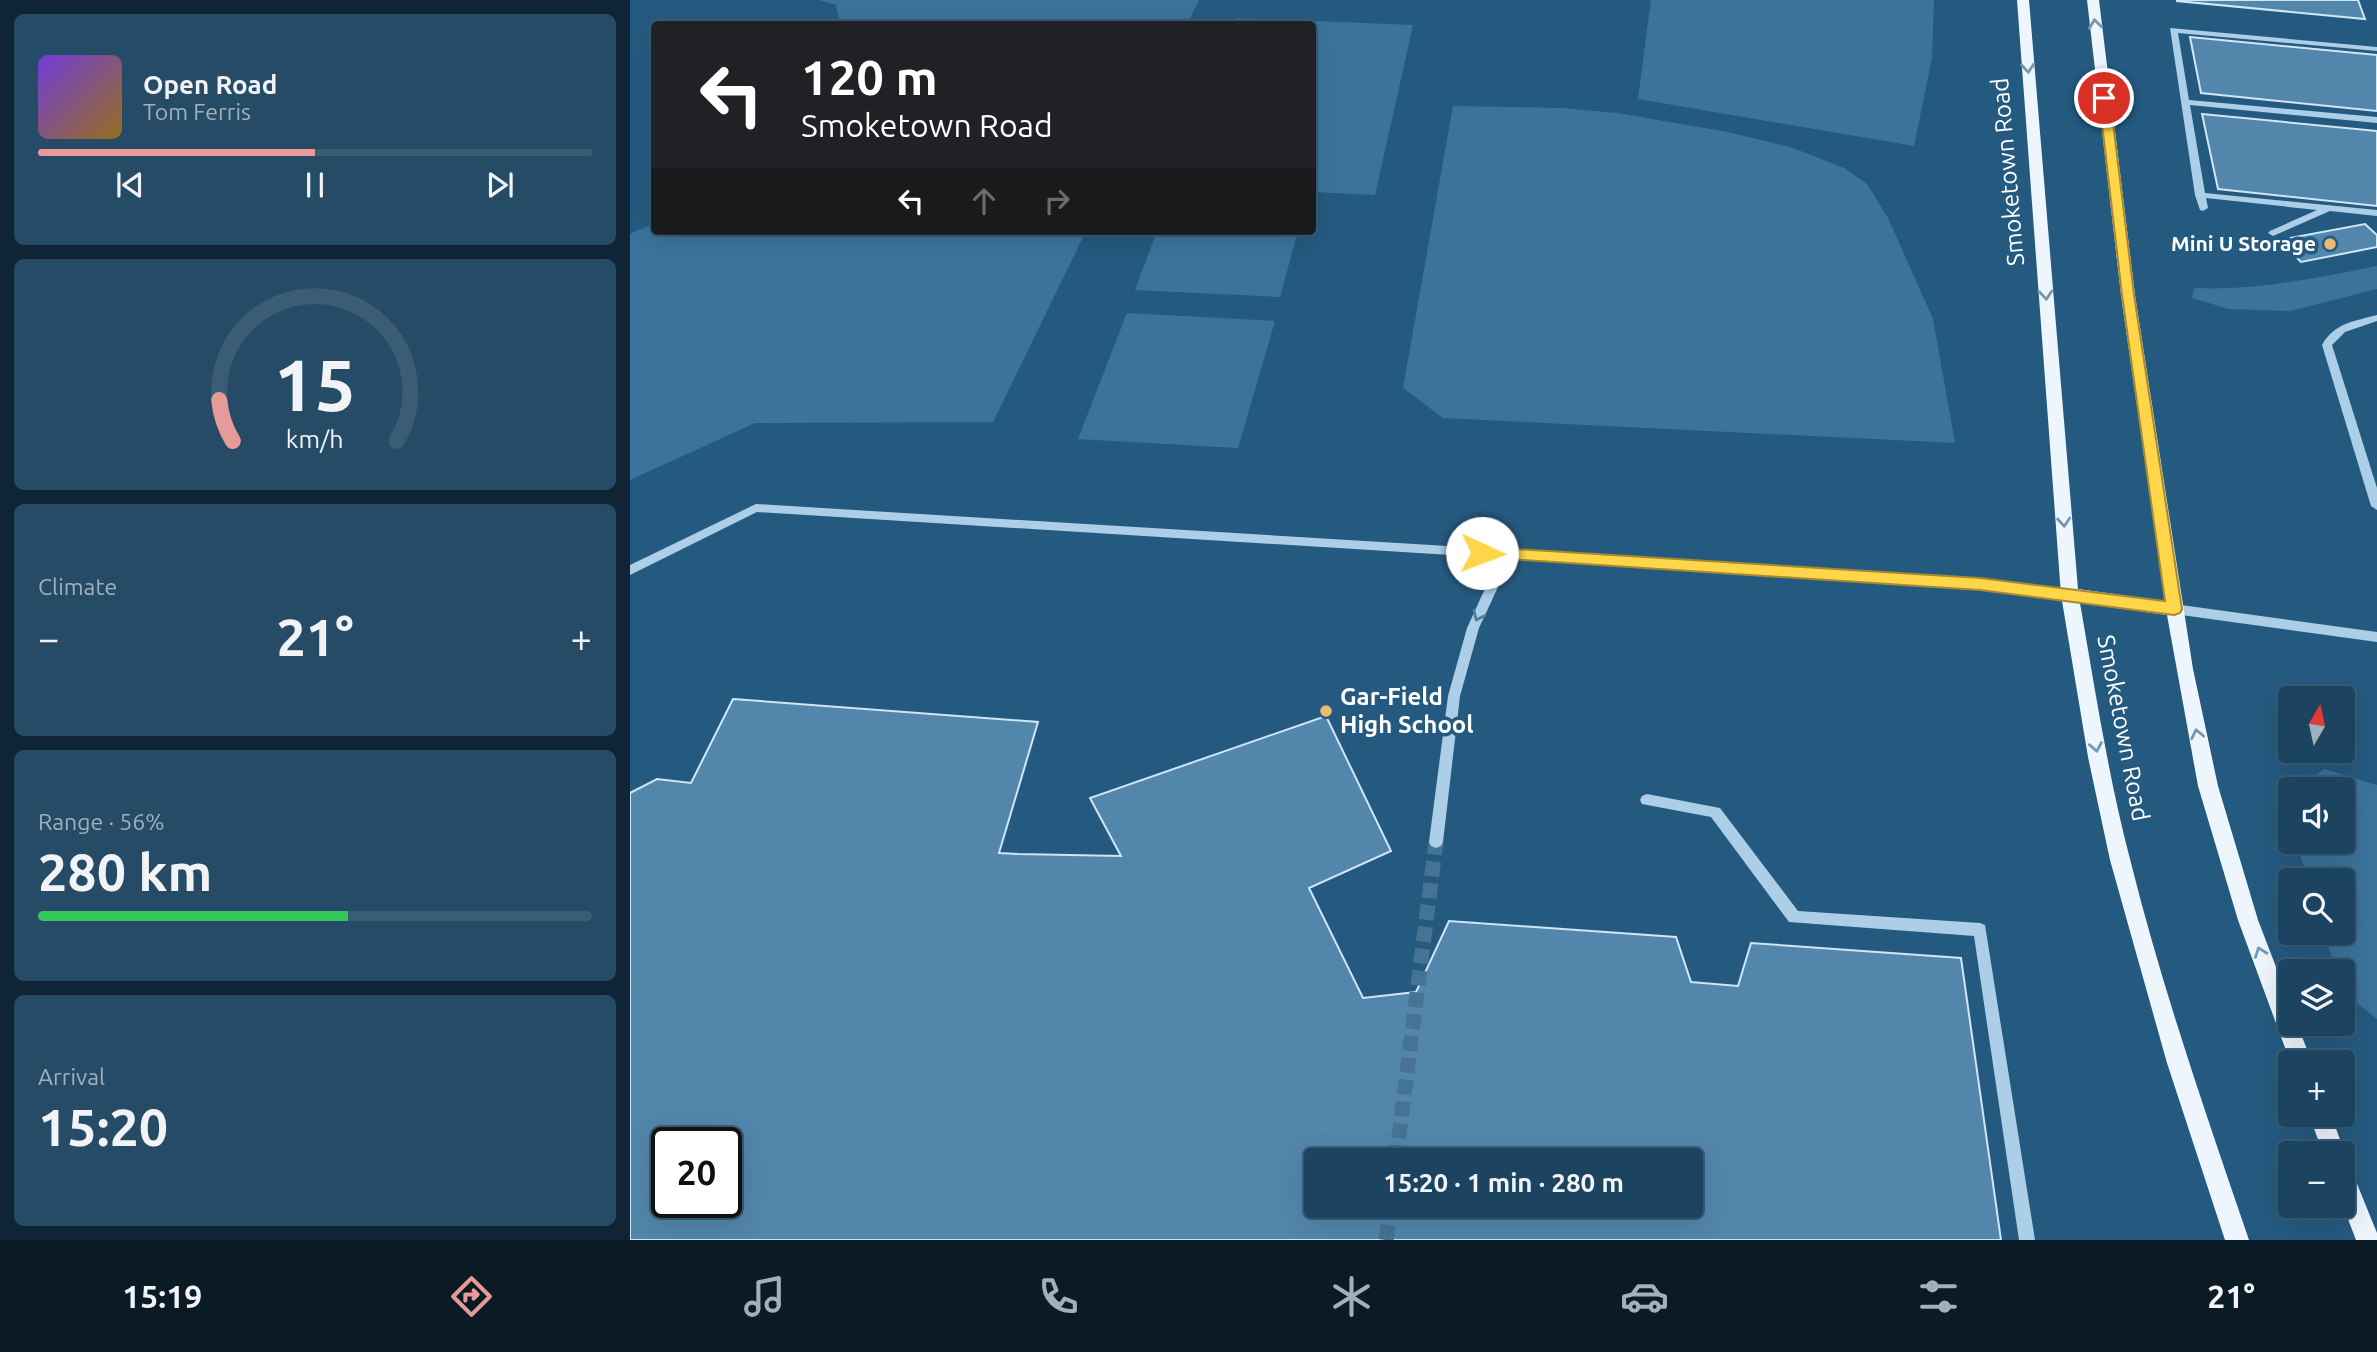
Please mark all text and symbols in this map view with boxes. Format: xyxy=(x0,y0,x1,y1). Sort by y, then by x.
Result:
one-way arrow xyxy=(2088,18,2103,30)
icon: left xyxy=(686,49,777,140)
text: 120 m xyxy=(801,49,938,104)
one-way arrow xyxy=(2020,63,2035,74)
pin xyxy=(2074,68,2134,128)
text: Open Road xyxy=(143,70,277,99)
street label: Smoketown Road xyxy=(1986,77,2029,267)
icon: arrive xyxy=(2085,79,2123,117)
text: Tom Ferris xyxy=(143,99,251,124)
text: Smoketown Road xyxy=(801,107,1053,143)
icon: previous xyxy=(111,166,149,204)
icon: pause xyxy=(296,166,334,204)
icon: next xyxy=(481,166,519,204)
icon: left xyxy=(892,182,930,220)
icon: ahead xyxy=(965,182,1003,220)
icon: right xyxy=(1038,182,1076,220)
place label: Mini U Storage xyxy=(2171,231,2316,255)
marker: Mini U Storage xyxy=(2322,236,2338,252)
one-way arrow xyxy=(2038,290,2053,301)
text: 15 xyxy=(274,343,356,425)
text: km/h xyxy=(286,425,344,453)
position arrow xyxy=(1445,516,1519,590)
one-way arrow xyxy=(2056,516,2071,527)
text: Climate xyxy=(38,574,117,599)
text: 21° xyxy=(276,608,354,666)
one-way arrow xyxy=(1473,609,1487,621)
text: − xyxy=(38,617,59,659)
text: + xyxy=(571,617,592,659)
street label: Smoketown Road xyxy=(2092,633,2155,823)
place label: Gar-Field High School xyxy=(1340,683,1474,738)
north arrow xyxy=(2278,686,2356,763)
map controls xyxy=(2278,686,2355,1218)
marker: Gar-Field High School xyxy=(1318,703,1334,719)
one-way arrow xyxy=(2191,728,2206,740)
one-way arrow xyxy=(2088,741,2103,753)
button: sound xyxy=(2278,777,2355,854)
text: Range · 56% xyxy=(38,809,165,834)
text: 280 km xyxy=(38,843,212,901)
button: search xyxy=(2278,868,2355,945)
one-way arrow xyxy=(2254,947,2268,959)
button: layers xyxy=(2278,959,2355,1036)
button: + xyxy=(2278,1050,2355,1127)
text: Arrival xyxy=(38,1064,105,1089)
text: 15:20 xyxy=(38,1098,168,1156)
speed limit sign: 20 xyxy=(651,1127,742,1218)
button: − xyxy=(2278,1141,2355,1218)
text: 15:20 · 1 min · 280 m xyxy=(1383,1168,1624,1197)
icon: directions xyxy=(447,1272,496,1321)
icon: music xyxy=(740,1272,789,1321)
icon: phone xyxy=(1034,1272,1083,1321)
icon: climate xyxy=(1327,1272,1376,1321)
icon: car xyxy=(1620,1272,1669,1321)
icon: filters xyxy=(1914,1272,1963,1321)
text: 15:19 xyxy=(122,1278,202,1314)
text: 21° xyxy=(2207,1278,2255,1314)

